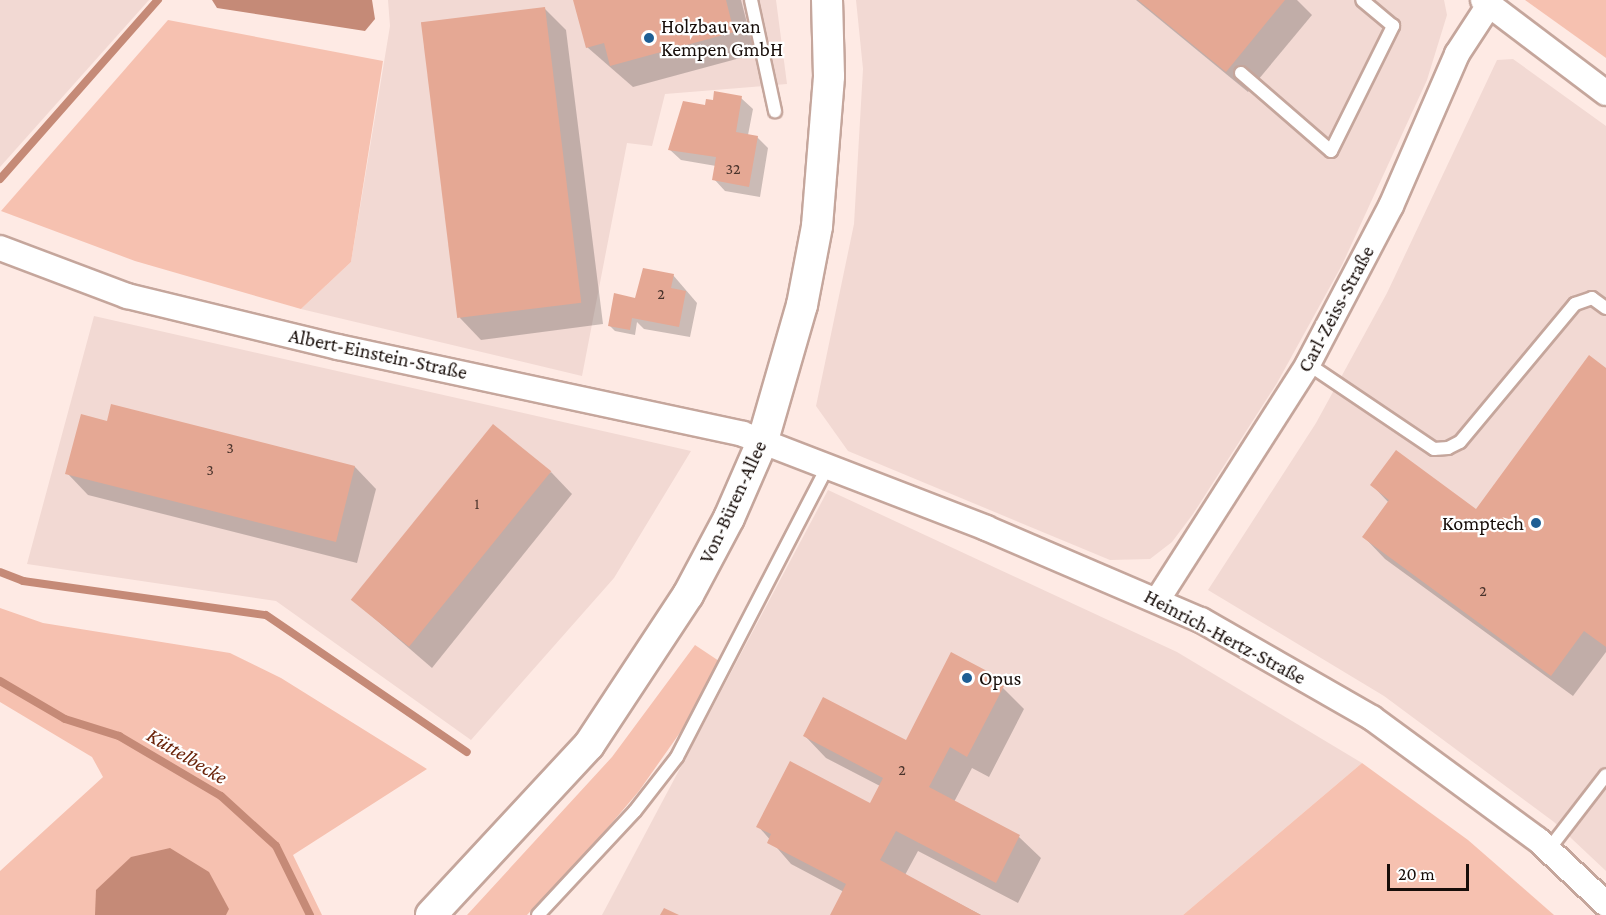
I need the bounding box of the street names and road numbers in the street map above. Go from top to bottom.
street label: Carl-Zeiss-Straße [1293,242,1379,376]
street label: Albert-Einstein-Straße [287,323,469,385]
street label: Von-Büren-Allee [694,437,772,567]
street label: Heinrich-Hertz-Straße [1140,584,1310,690]

